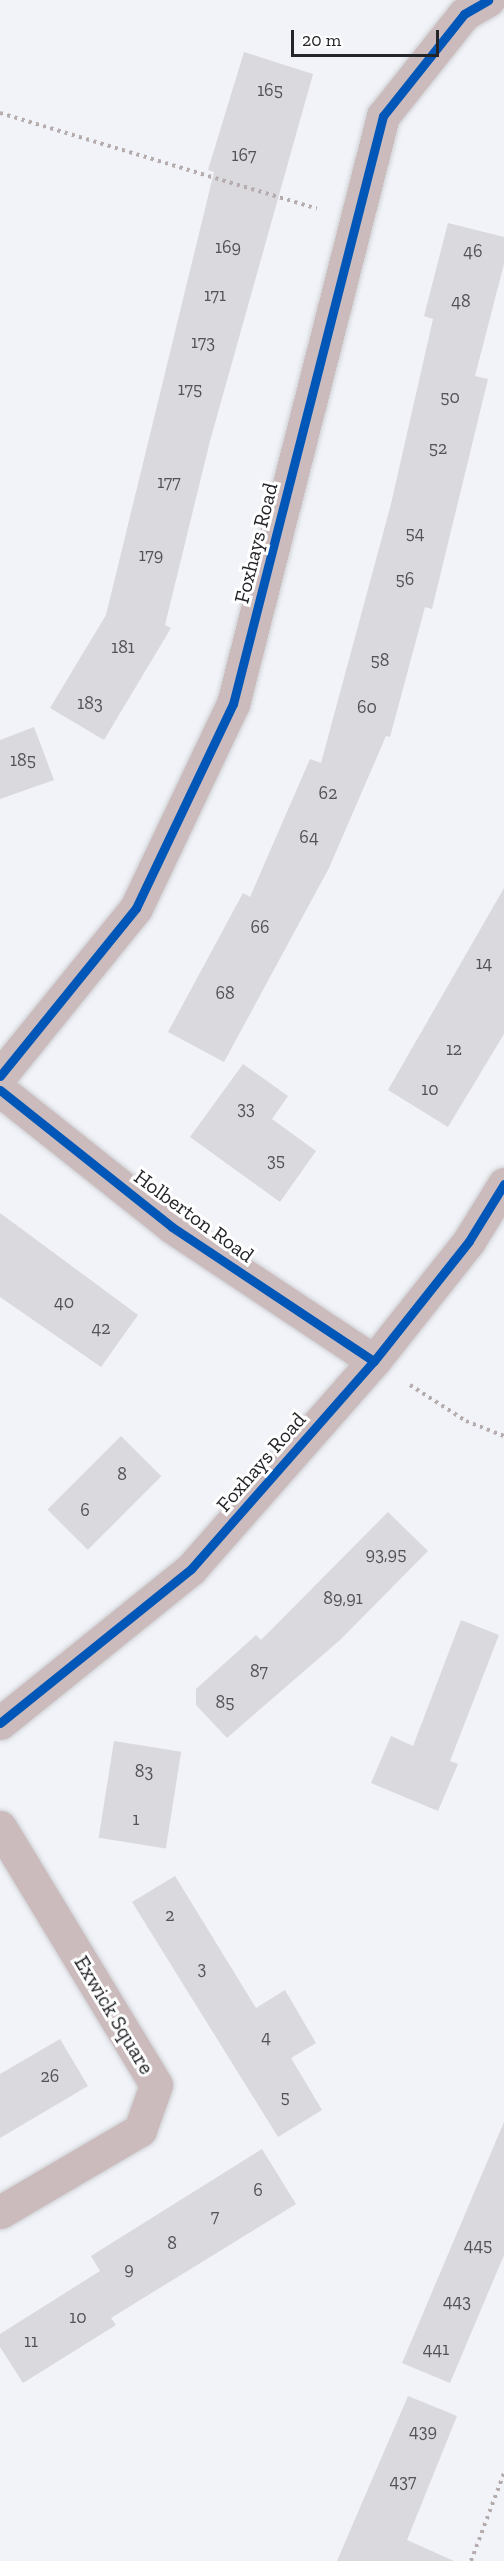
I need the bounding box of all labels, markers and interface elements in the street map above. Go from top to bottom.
scale bar [294,18,442,56]
text: 20 m [302,29,341,51]
house number: 165 [257,79,283,101]
house number: 167 [232,144,256,166]
house number: 169 [215,236,241,258]
house number: 46 [463,240,483,262]
house number: 171 [204,284,226,306]
house number: 48 [451,290,471,312]
house number: 173 [191,331,215,353]
house number: 175 [178,378,202,400]
house number: 50 [440,386,460,408]
house number: 52 [429,437,447,459]
house number: 177 [157,471,181,493]
street label: Foxhays Road [229,480,283,606]
house number: 54 [406,522,424,544]
house number: 179 [139,544,163,566]
house number: 56 [396,568,414,590]
house number: 181 [111,636,135,658]
house number: 58 [371,649,389,671]
house number: 183 [77,692,103,714]
house number: 60 [357,696,377,718]
house number: 185 [10,749,36,771]
house number: 62 [319,782,337,804]
house number: 64 [299,826,319,848]
house number: 66 [250,916,270,938]
house number: 14 [476,952,492,974]
house number: 68 [215,982,235,1004]
house number: 12 [446,1038,462,1060]
house number: 10 [421,1078,439,1100]
house number: 33 [237,1097,255,1119]
house number: 35 [267,1149,285,1171]
street label: Holberton Road [129,1164,259,1268]
house number: 40 [54,1291,74,1313]
house number: 42 [92,1317,110,1339]
street label: Foxhays Road [211,1407,311,1517]
house number: 8 [117,1463,127,1485]
house number: 6 [80,1499,90,1521]
house number: 93,95 [366,1543,406,1565]
house number: 89,91 [323,1587,363,1609]
house number: 87 [250,1660,268,1682]
house number: 85 [216,1691,234,1713]
house number: 83 [135,1760,153,1782]
house number: 1 [133,1808,139,1830]
house number: 2 [165,1904,175,1926]
street label: Exwick Square [69,1951,159,2079]
house number: 3 [198,1957,206,1979]
house number: 4 [261,2026,271,2048]
house number: 26 [41,2065,59,2087]
house number: 5 [280,2086,290,2108]
house number: 6 [253,2179,263,2201]
house number: 7 [211,2205,219,2227]
house number: 8 [167,2232,177,2254]
house number: 445 [464,2234,492,2256]
house number: 9 [124,2258,134,2280]
house number: 443 [443,2290,471,2312]
house number: 10 [69,2306,87,2328]
house number: 11 [24,2330,38,2352]
house number: 441 [423,2338,449,2360]
house number: 439 [409,2420,437,2442]
house number: 437 [390,2470,416,2492]

